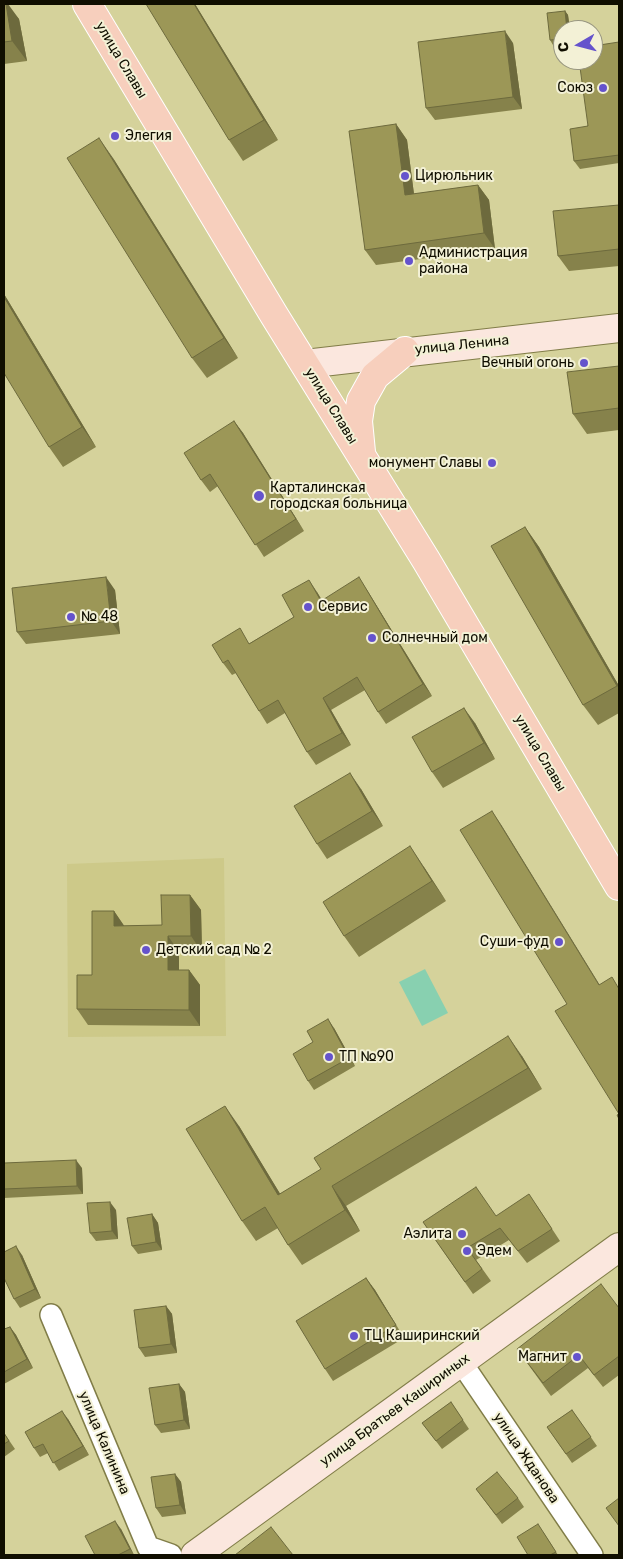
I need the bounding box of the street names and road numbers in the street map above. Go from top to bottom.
street label: улица Славы [91,19,151,101]
street label: улица Ленина [414,332,510,358]
street label: улица Славы [301,365,361,447]
street label: улица Славы [510,712,570,794]
street label: улица Братьев Кашириных [317,1350,473,1470]
street label: улица Калинина [75,1389,133,1497]
street label: улица Жданова [489,1409,563,1507]

